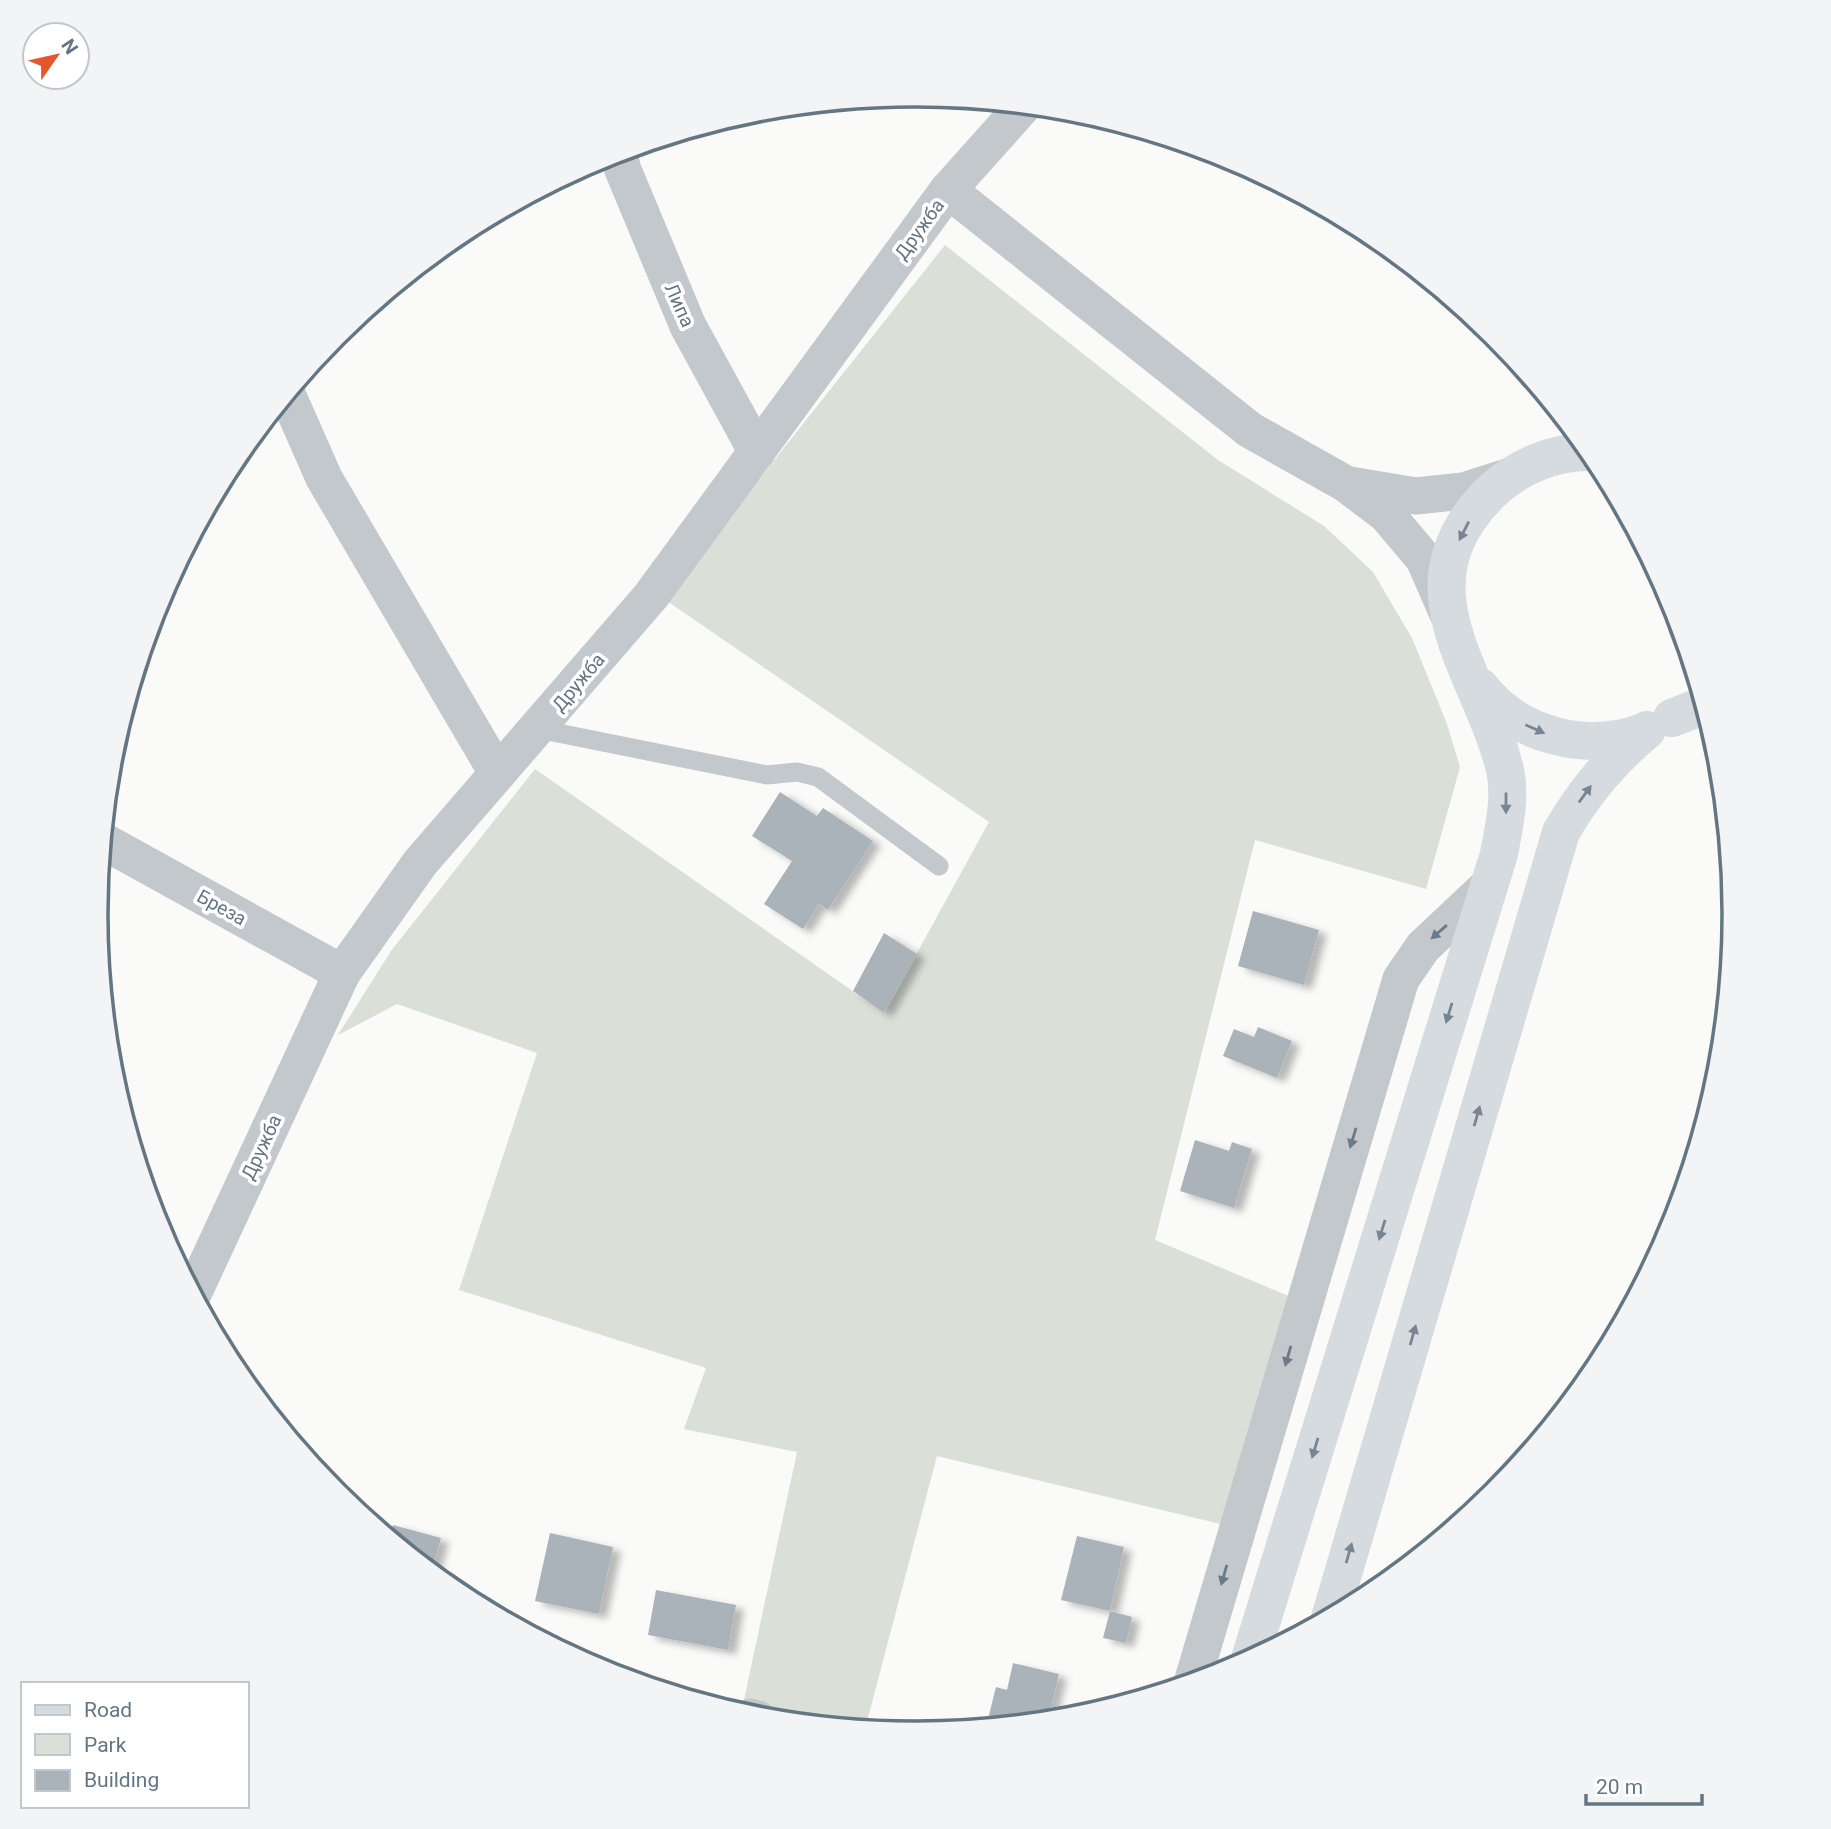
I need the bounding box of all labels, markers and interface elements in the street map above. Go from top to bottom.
north arrow [21,21,91,91]
text: N [56,35,83,59]
street label: Дружба [890,195,949,264]
street label: Липа [660,280,699,331]
one-way arrow [1458,521,1469,541]
street label: Дружба [547,648,609,716]
one-way arrow [1524,724,1545,735]
one-way arrow [1577,785,1591,803]
one-way arrow [1500,792,1512,814]
street label: Бреза [193,885,250,930]
one-way arrow [1431,924,1448,939]
one-way arrow [1443,1003,1454,1024]
one-way arrow [1472,1105,1482,1126]
street label: Дружба [236,1111,287,1183]
one-way arrow [1347,1128,1358,1149]
one-way arrow [1376,1220,1387,1241]
one-way arrow [1408,1324,1418,1345]
one-way arrow [1282,1346,1292,1367]
one-way arrow [1309,1438,1319,1459]
one-way arrow [1344,1542,1355,1564]
one-way arrow [1218,1564,1228,1585]
legend [21,1682,248,1808]
text: Road [84,1698,132,1722]
text: Park [84,1733,127,1757]
scale bar [1586,1762,1702,1806]
text: Building [84,1768,159,1792]
text: 20 m [1596,1775,1643,1799]

